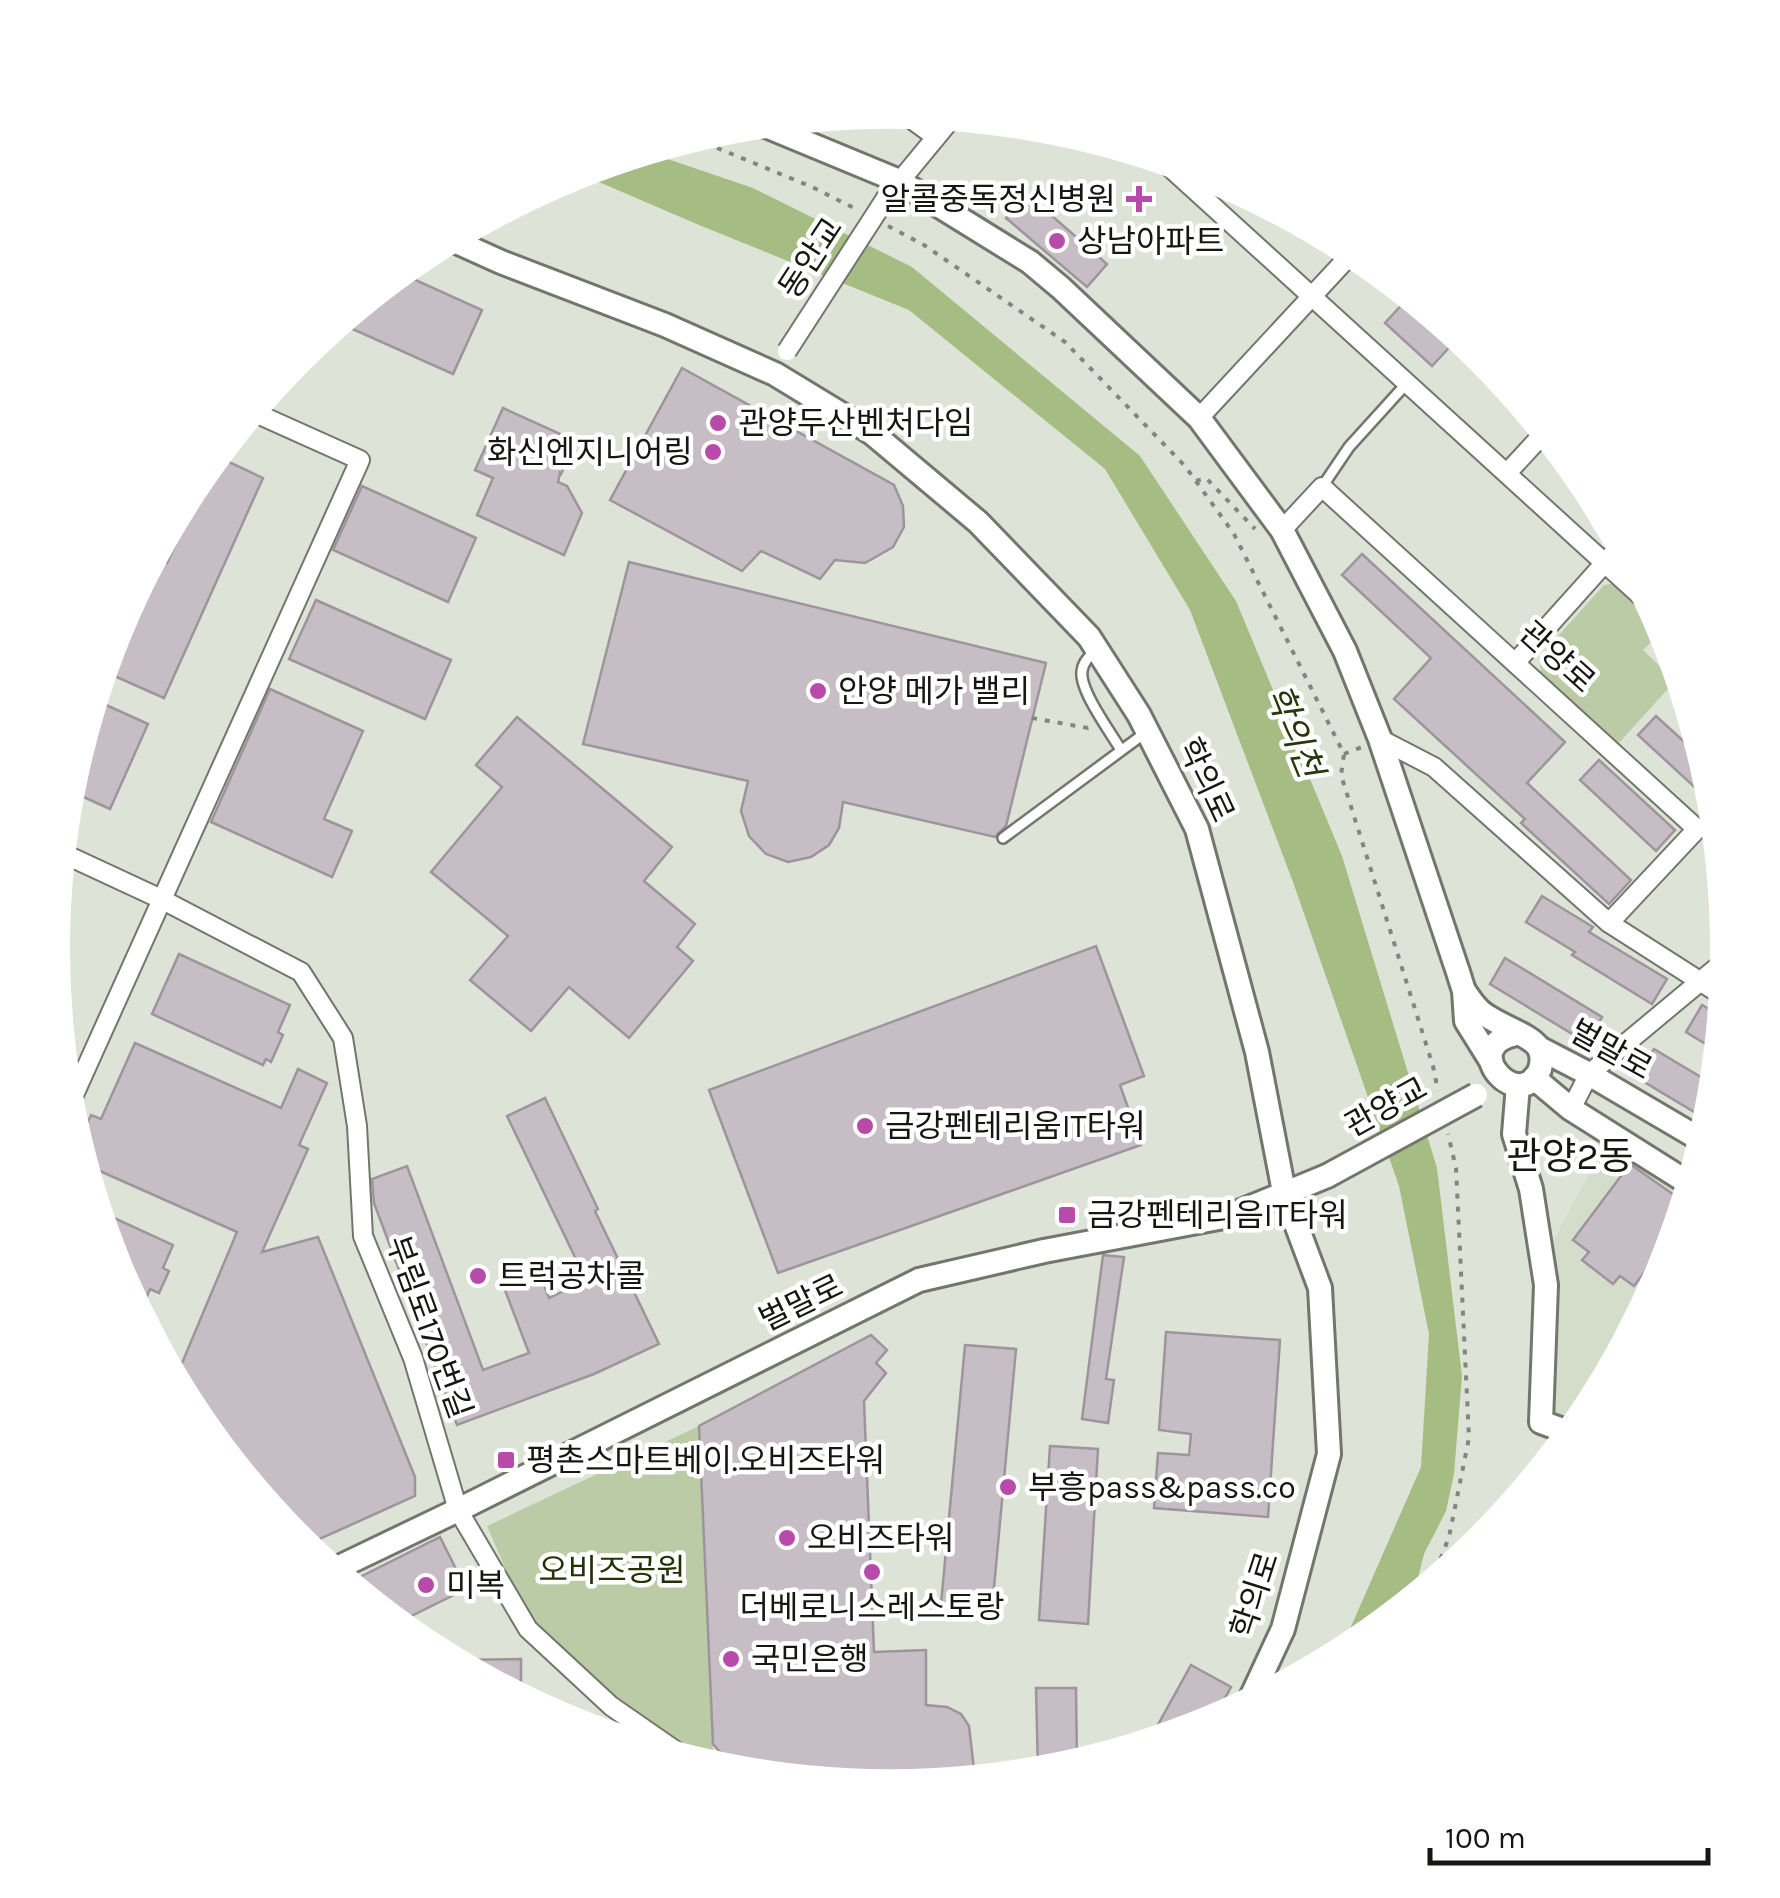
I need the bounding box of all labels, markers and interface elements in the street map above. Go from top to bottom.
place label: 알콜중독정신병원 [880,181,1116,218]
marker: 알콜중독정신병원 [1126,186,1152,212]
street label: 동안교 [771,211,851,305]
place label: 상남아파트 [1077,223,1224,260]
marker: 상남아파트 [1046,230,1068,252]
place label: 관양두산벤처다임 [738,405,974,442]
marker: 관양두산벤처다임 [707,412,729,434]
place label: 화신엔지니어링 [487,434,693,471]
marker: 화신엔지니어링 [702,441,724,463]
street label: 관양로 [1512,614,1602,700]
place label: 안양 메가 밸리 [838,673,1030,710]
water label: 학의천 [1257,679,1333,787]
marker: 안양 메가 밸리 [807,680,829,702]
street label: 학의로 [1171,732,1241,828]
street label: 벌말로 [1563,1012,1659,1088]
street label: 관양교 [1338,1069,1434,1145]
place label: 금강펜테리움IT타워 [885,1108,1146,1145]
marker: 금강펜테리움IT타워 [854,1115,876,1137]
district label: 관양2동 [1507,1134,1633,1179]
place label: 금강펜테리음IT타워 [1087,1197,1348,1234]
marker: 금강펜테리음IT타워 [1056,1204,1078,1226]
street label: 부림로170번길 [379,1231,479,1423]
place label: 트럭공차콜 [498,1258,645,1295]
marker: 트럭공차콜 [467,1265,489,1287]
street label: 벌말로 [753,1267,849,1339]
place label: 평촌스마트베이.오비즈타워 [526,1442,885,1479]
marker: 평촌스마트베이.오비즈타워 [495,1449,517,1471]
place label: 부흥pass&pass.co [1028,1469,1296,1506]
marker: 부흥pass&pass.co [997,1476,1019,1498]
place label: 오비즈타워 [807,1520,954,1557]
marker: 오비즈타워 [776,1527,798,1549]
street label: 학의로 [1224,1547,1286,1643]
park label: 오비즈공원 [538,1552,686,1589]
marker: 더베로니스레스토랑 [861,1561,883,1583]
place label: 미복 [446,1567,505,1604]
marker: 미복 [415,1574,437,1596]
place label: 더베로니스레스토랑 [740,1589,1004,1626]
place label: 국민은행 [751,1641,869,1678]
marker: 국민은행 [720,1648,742,1670]
scale bar [1430,1803,1708,1865]
text: 100 m [1445,1820,1526,1856]

